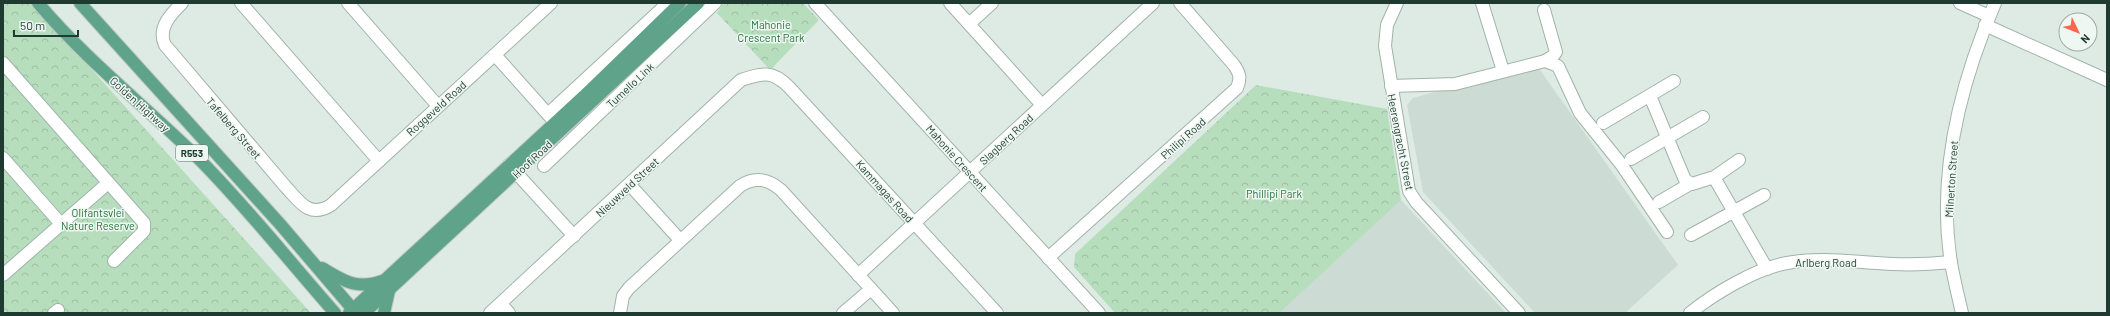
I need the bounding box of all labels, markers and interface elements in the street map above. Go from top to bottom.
scale bar [14,12,78,38]
north arrow [2058,12,2098,52]
text: 50 m [20,18,45,32]
park label: Mahonie Crescent Park [738,18,805,44]
text: N [2078,32,2093,46]
street label: Tumello Link [604,59,657,110]
street label: Golden Highway [108,74,172,134]
street label: Roggeveld Road [403,78,469,138]
street label: Heerengracht Street [1385,93,1417,191]
street label: Tafelberg Street [204,95,264,161]
street label: Slagberg Road [977,111,1035,167]
street label: Philipi Road [1158,114,1208,162]
street label: Mahonie Crescent [924,122,990,194]
street label: Hoof Road [509,137,555,181]
street label: Milnerton Street [1942,140,1960,218]
road number: R553 [176,145,208,161]
street label: Nieuwveld Street [593,154,661,220]
street label: Kammagas Road [854,157,916,225]
park label: Phillipi Park [1246,187,1302,200]
park label: Olifantsvlei Nature Reserve [61,206,135,232]
street label: Arlberg Road [1795,256,1857,269]

